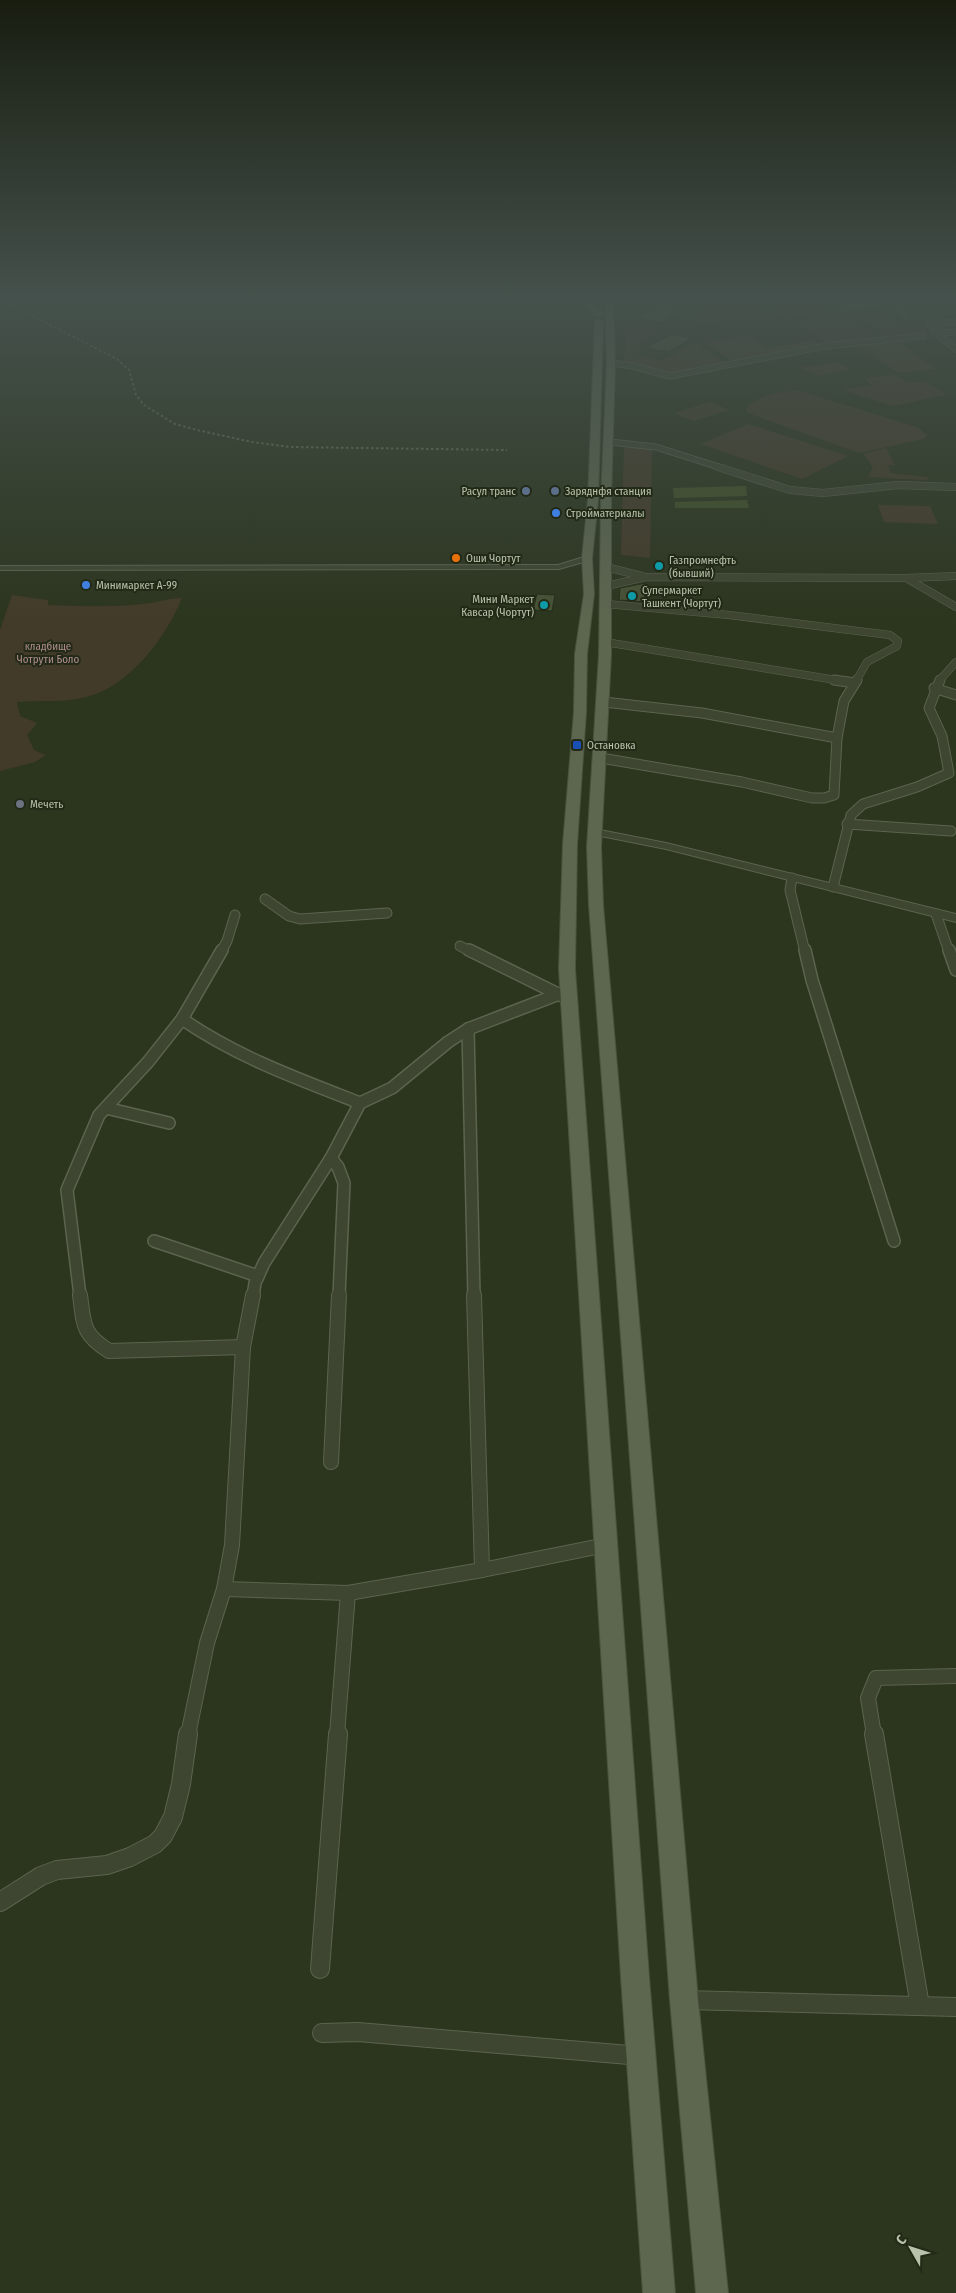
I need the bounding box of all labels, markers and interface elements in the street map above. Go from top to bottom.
place label: Расул транс [462,485,516,498]
marker: Расул транс [520,485,532,497]
marker: Заряднфя станция [549,485,561,497]
place label: Заряднфя станция [565,485,651,498]
marker: Стройматериалы [550,507,562,519]
place label: Стройматериалы [566,507,645,520]
marker: Оши Чортут [450,552,462,564]
place label: Оши Чортут [466,552,521,565]
place label: Газпромнефть (бывший) [669,554,736,580]
marker: Газпромнефть (бывший) [653,560,665,572]
marker: Минимаркет А-99 [80,579,92,591]
place label: Минимаркет А-99 [96,579,177,592]
place label: Супермаркет Ташкент (Чортут) [642,584,721,610]
marker: Супермаркет Ташкент (Чортут) [626,590,638,602]
place label: Мини Маркет Кавсар (Чортут) [461,593,535,619]
marker: Мини Маркет Кавсар (Чортут) [538,599,550,611]
park label: кладбище Чотрути Боло [17,640,80,666]
marker: Остановка [571,739,583,751]
place label: Остановка [587,739,636,752]
marker: Мечеть [14,798,26,810]
place label: Мечеть [30,798,63,811]
north arrow [886,2223,936,2273]
text: С [892,2231,911,2248]

